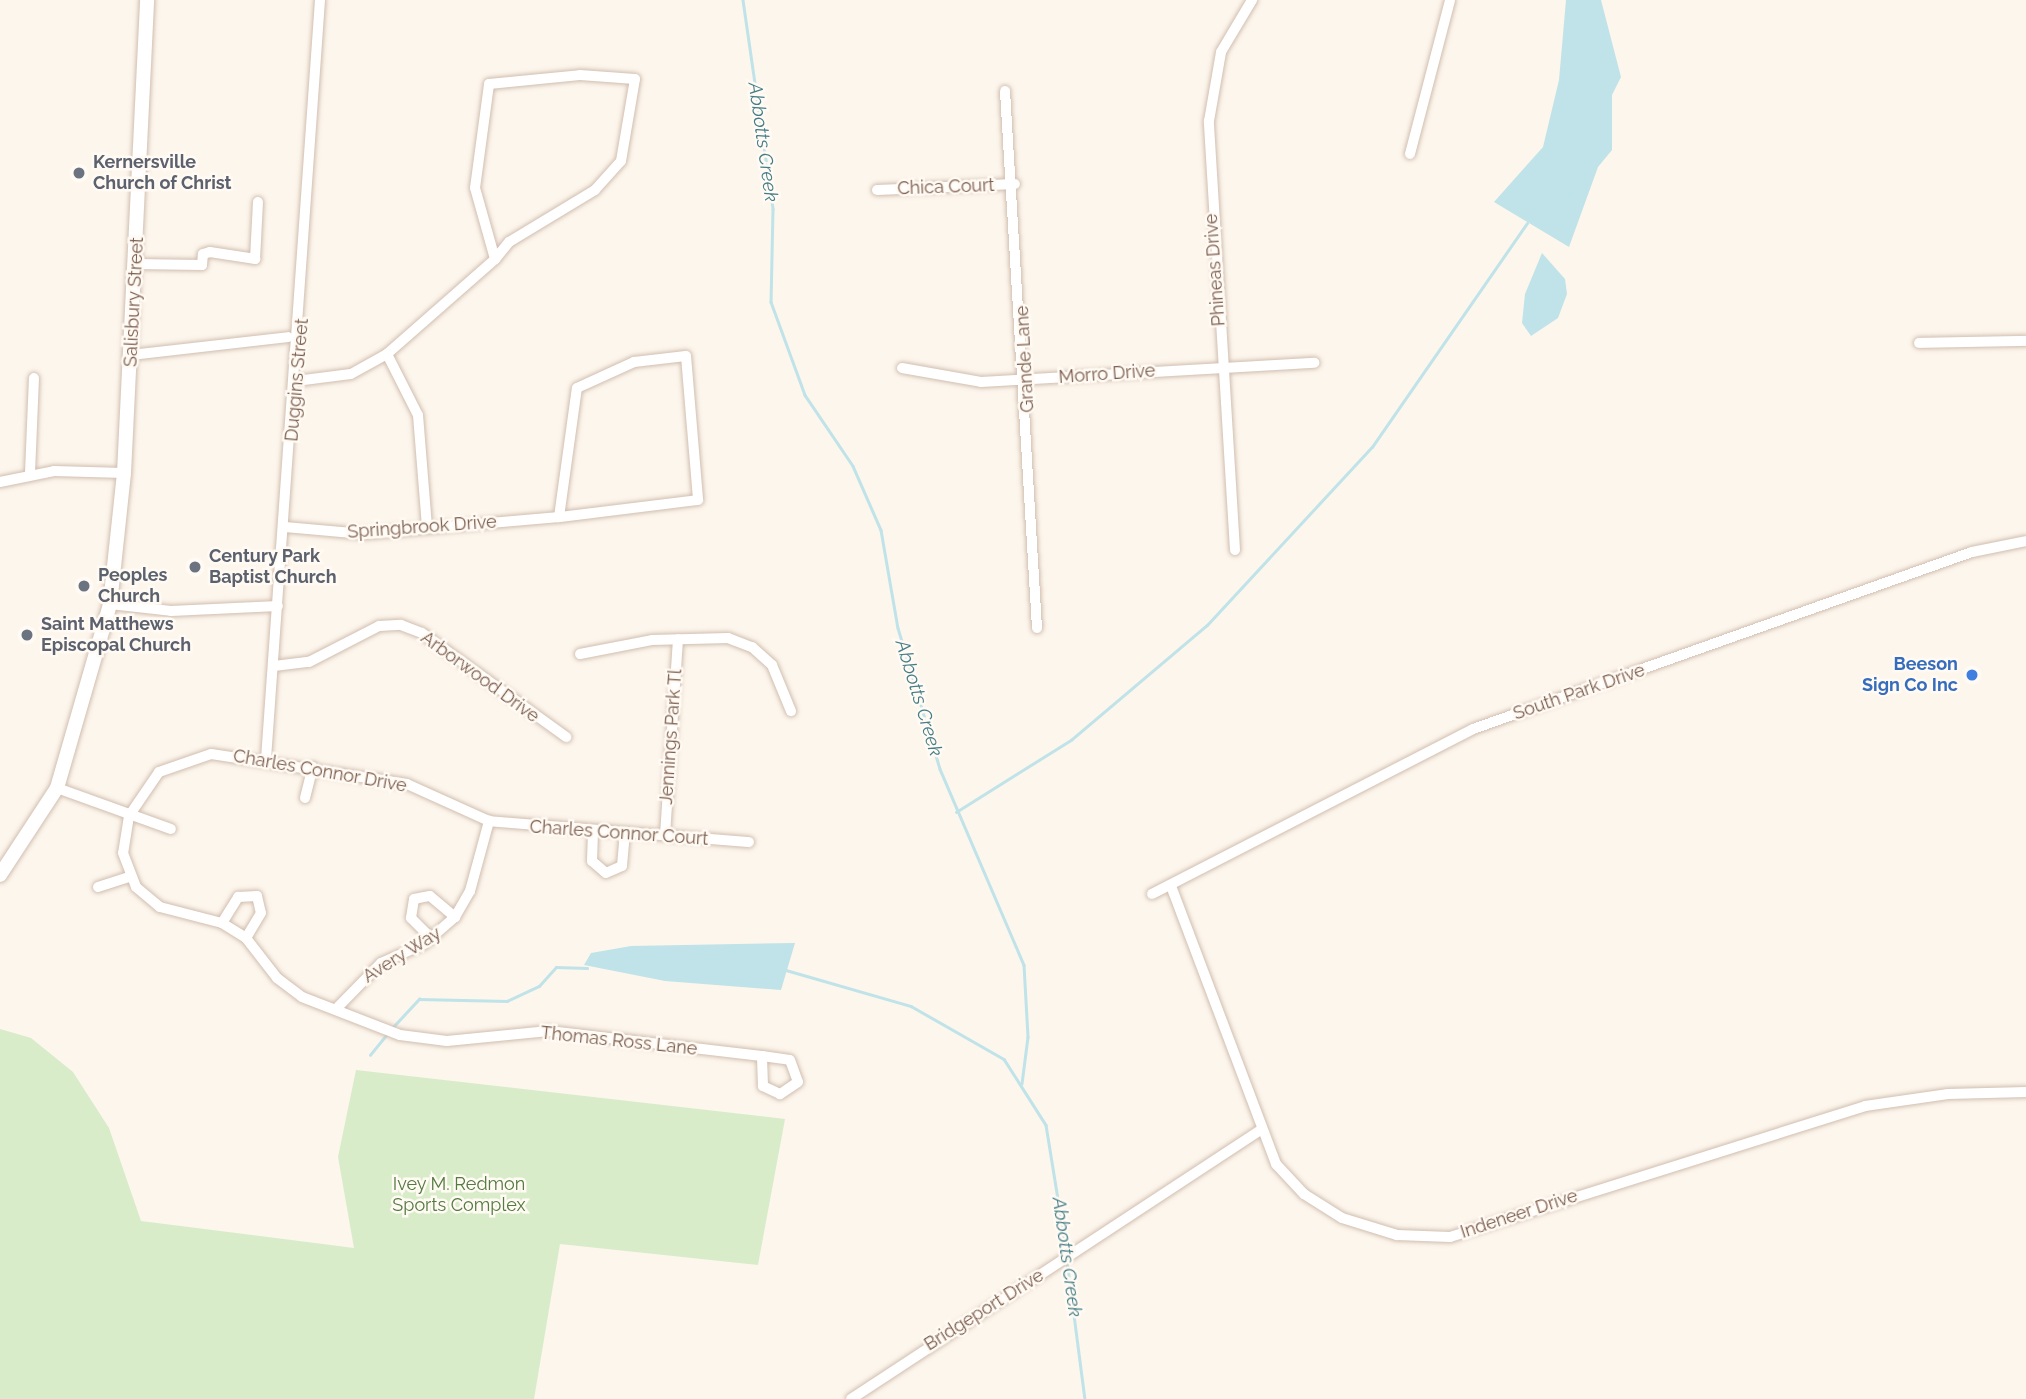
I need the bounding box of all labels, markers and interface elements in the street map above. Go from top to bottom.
water label: Abbotts Creek [743,81,783,203]
place label: Kernersville Church of Christ [93,152,232,194]
marker: Kernersville Church of Christ [71,165,87,181]
street label: Chica Court [897,175,995,199]
street label: Phineas Drive [1200,213,1230,327]
street label: Salisbury Street [120,236,148,368]
street label: Grande Lane [1011,305,1039,413]
street label: Duggins Street [281,318,313,442]
street label: Morro Drive [1058,360,1156,388]
street label: Springbrook Drive [347,511,497,543]
place label: Century Park Baptist Church [209,546,337,588]
marker: Century Park Baptist Church [187,559,203,575]
place label: Peoples Church [98,565,167,608]
marker: Peoples Church [76,578,92,594]
place label: Saint Matthews Episcopal Church [41,614,192,656]
marker: Saint Matthews Episcopal Church [19,627,35,643]
street label: Arborwood Drive [417,627,543,727]
water label: Abbotts Creek [890,637,948,759]
place label: Beeson Sign Co Inc [1862,654,1958,696]
street label: South Park Drive [1510,659,1648,725]
marker: Beeson Sign Co Inc [1964,667,1980,683]
street label: Jennings Park Tl [655,668,687,806]
street label: Charles Connor Drive [231,745,409,797]
street label: Charles Connor Court [529,816,709,850]
street label: Avery Way [358,922,446,988]
street label: Thomas Ross Lane [540,1022,698,1060]
park label: Ivey M. Redmon Sports Complex [392,1174,526,1216]
street label: Indeneer Drive [1458,1185,1580,1243]
water label: Abbotts Creek [1047,1196,1087,1318]
street label: Bridgeport Drive [920,1265,1048,1355]

